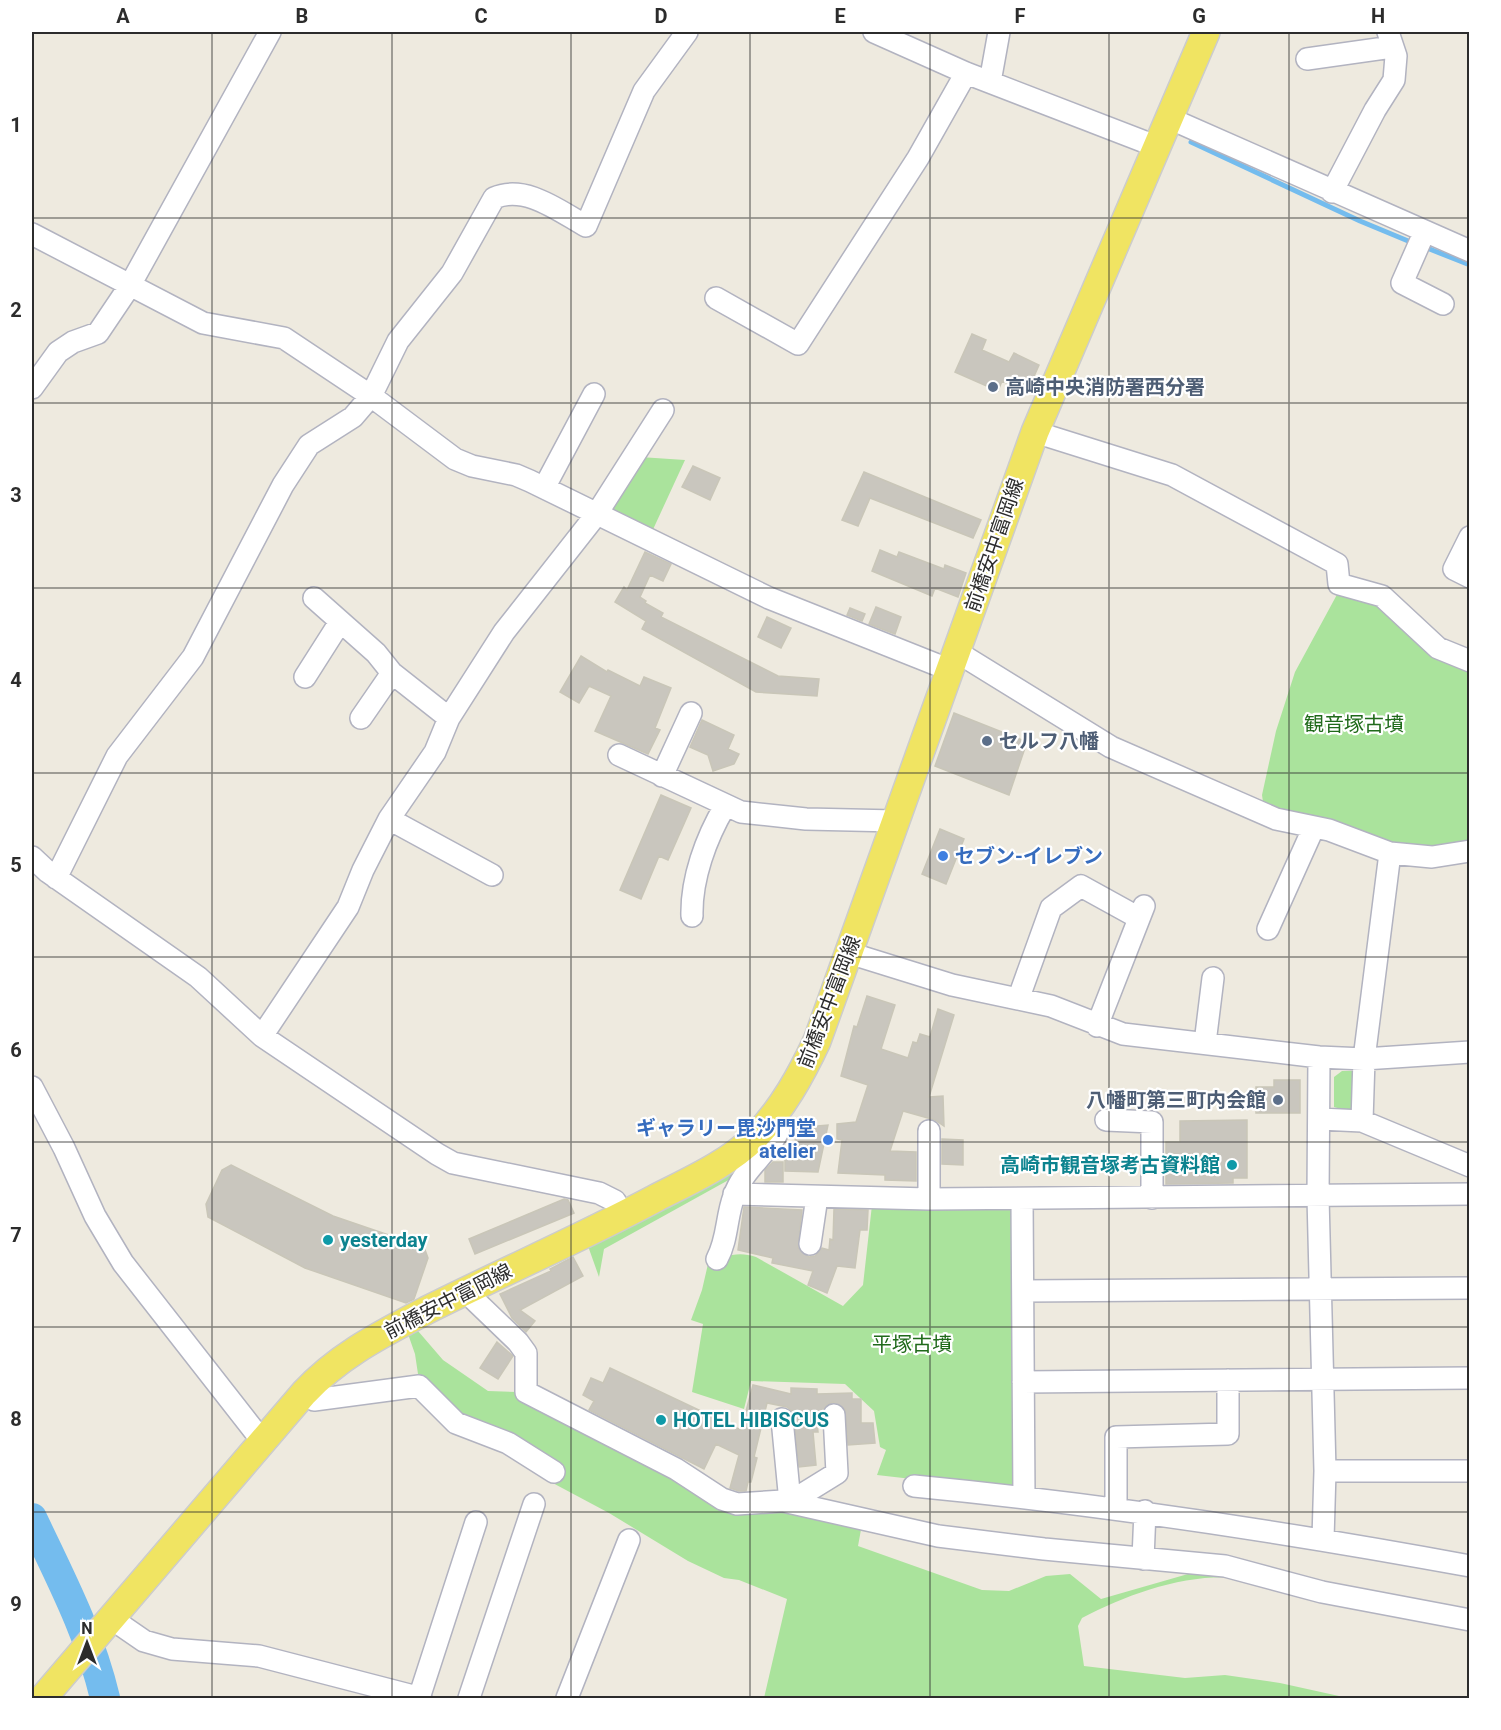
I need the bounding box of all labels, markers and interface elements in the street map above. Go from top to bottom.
text: A [116,4,130,28]
text: B [296,4,308,28]
text: C [474,4,488,28]
text: D [655,4,668,28]
text: E [834,4,846,28]
text: F [1015,4,1026,28]
text: G [1192,4,1206,28]
text: H [1371,4,1385,28]
text: 1 [10,113,22,137]
text: 2 [10,298,22,322]
place label: 高崎中央消防署西分署 [1005,375,1205,399]
marker: 高崎中央消防署西分署 [986,380,1000,394]
street label: 前橋安中富岡線 [960,475,1028,615]
text: 3 [10,483,22,507]
text: 4 [10,668,22,692]
park label: 観音塚古墳 [1304,712,1404,736]
place label: セルフ八幡 [999,729,1099,753]
marker: セルフ八幡 [980,734,994,748]
place label: セブン-イレブン [955,844,1103,868]
marker: セブン-イレブン [936,849,950,863]
text: 5 [10,853,22,877]
street label: 前橋安中富岡線 [793,932,865,1072]
text: 6 [10,1038,22,1062]
place label: 八幡町第三町内会館 [1086,1088,1266,1112]
marker: 八幡町第三町内会館 [1271,1093,1285,1107]
place label: ギャラリー毘沙門堂 atelier [636,1116,817,1163]
marker: ギャラリー毘沙門堂 atelier [821,1133,835,1147]
place label: 高崎市観音塚考古資料館 [1000,1153,1220,1177]
marker: 高崎市観音塚考古資料館 [1225,1158,1239,1172]
text: 7 [10,1223,22,1247]
place label: yesterday [340,1228,429,1252]
marker: yesterday [321,1233,335,1247]
street label: 前橋安中富岡線 [380,1259,516,1343]
park label: 平塚古墳 [872,1332,952,1356]
text: 8 [10,1407,22,1431]
place label: HOTEL HIBISCUS [673,1408,829,1432]
marker: HOTEL HIBISCUS [654,1413,668,1427]
text: 9 [10,1592,22,1616]
north arrow [57,1613,117,1673]
text: N [81,1619,93,1638]

